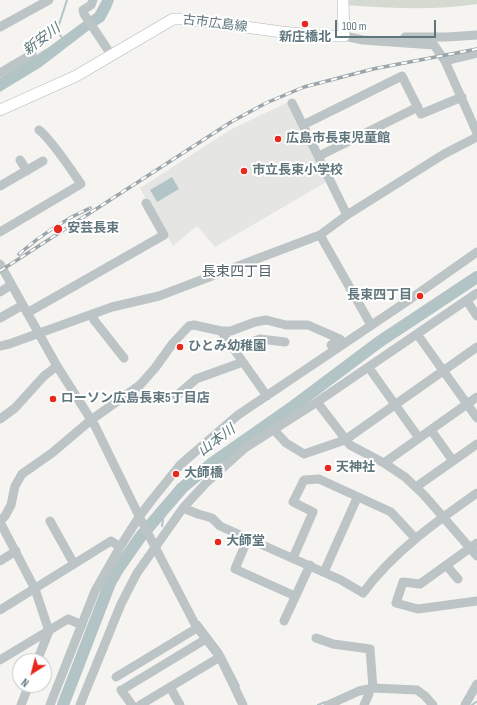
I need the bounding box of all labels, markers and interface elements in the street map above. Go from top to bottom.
street label: 古市広島線 [182,12,248,36]
scale bar [337,12,438,38]
marker: 新庄橋北 [300,19,310,29]
text: 100 m [342,19,367,34]
water label: 新安川 [20,21,64,59]
place label: 新庄橋北 [279,30,331,46]
place label: 広島市長束児童館 [286,131,390,147]
marker: 広島市長束児童館 [273,134,283,144]
place label: 市立長束小学校 [252,163,343,179]
marker: 市立長束小学校 [239,166,249,176]
place label: 安芸長束 [67,221,119,237]
marker: 安芸長束 [52,223,64,235]
district label: 長束四丁目 [202,264,272,280]
place label: 長束四丁目 [347,288,412,304]
marker: 長束四丁目 [415,291,425,301]
place label: ひとみ幼稚園 [188,339,266,355]
marker: ひとみ幼稚園 [175,342,185,352]
place label: ローソン広島長束5丁目店 [61,391,210,407]
marker: ローソン広島長束5丁目店 [48,394,58,404]
water label: 山本川 [195,422,239,460]
place label: 天神社 [336,460,375,476]
marker: 天神社 [323,463,333,473]
place label: 大師橋 [184,466,223,482]
marker: 大師橋 [171,469,181,479]
place label: 大師堂 [226,534,265,550]
marker: 大師堂 [213,537,223,547]
north arrow [12,653,52,693]
text: N [19,675,31,689]

